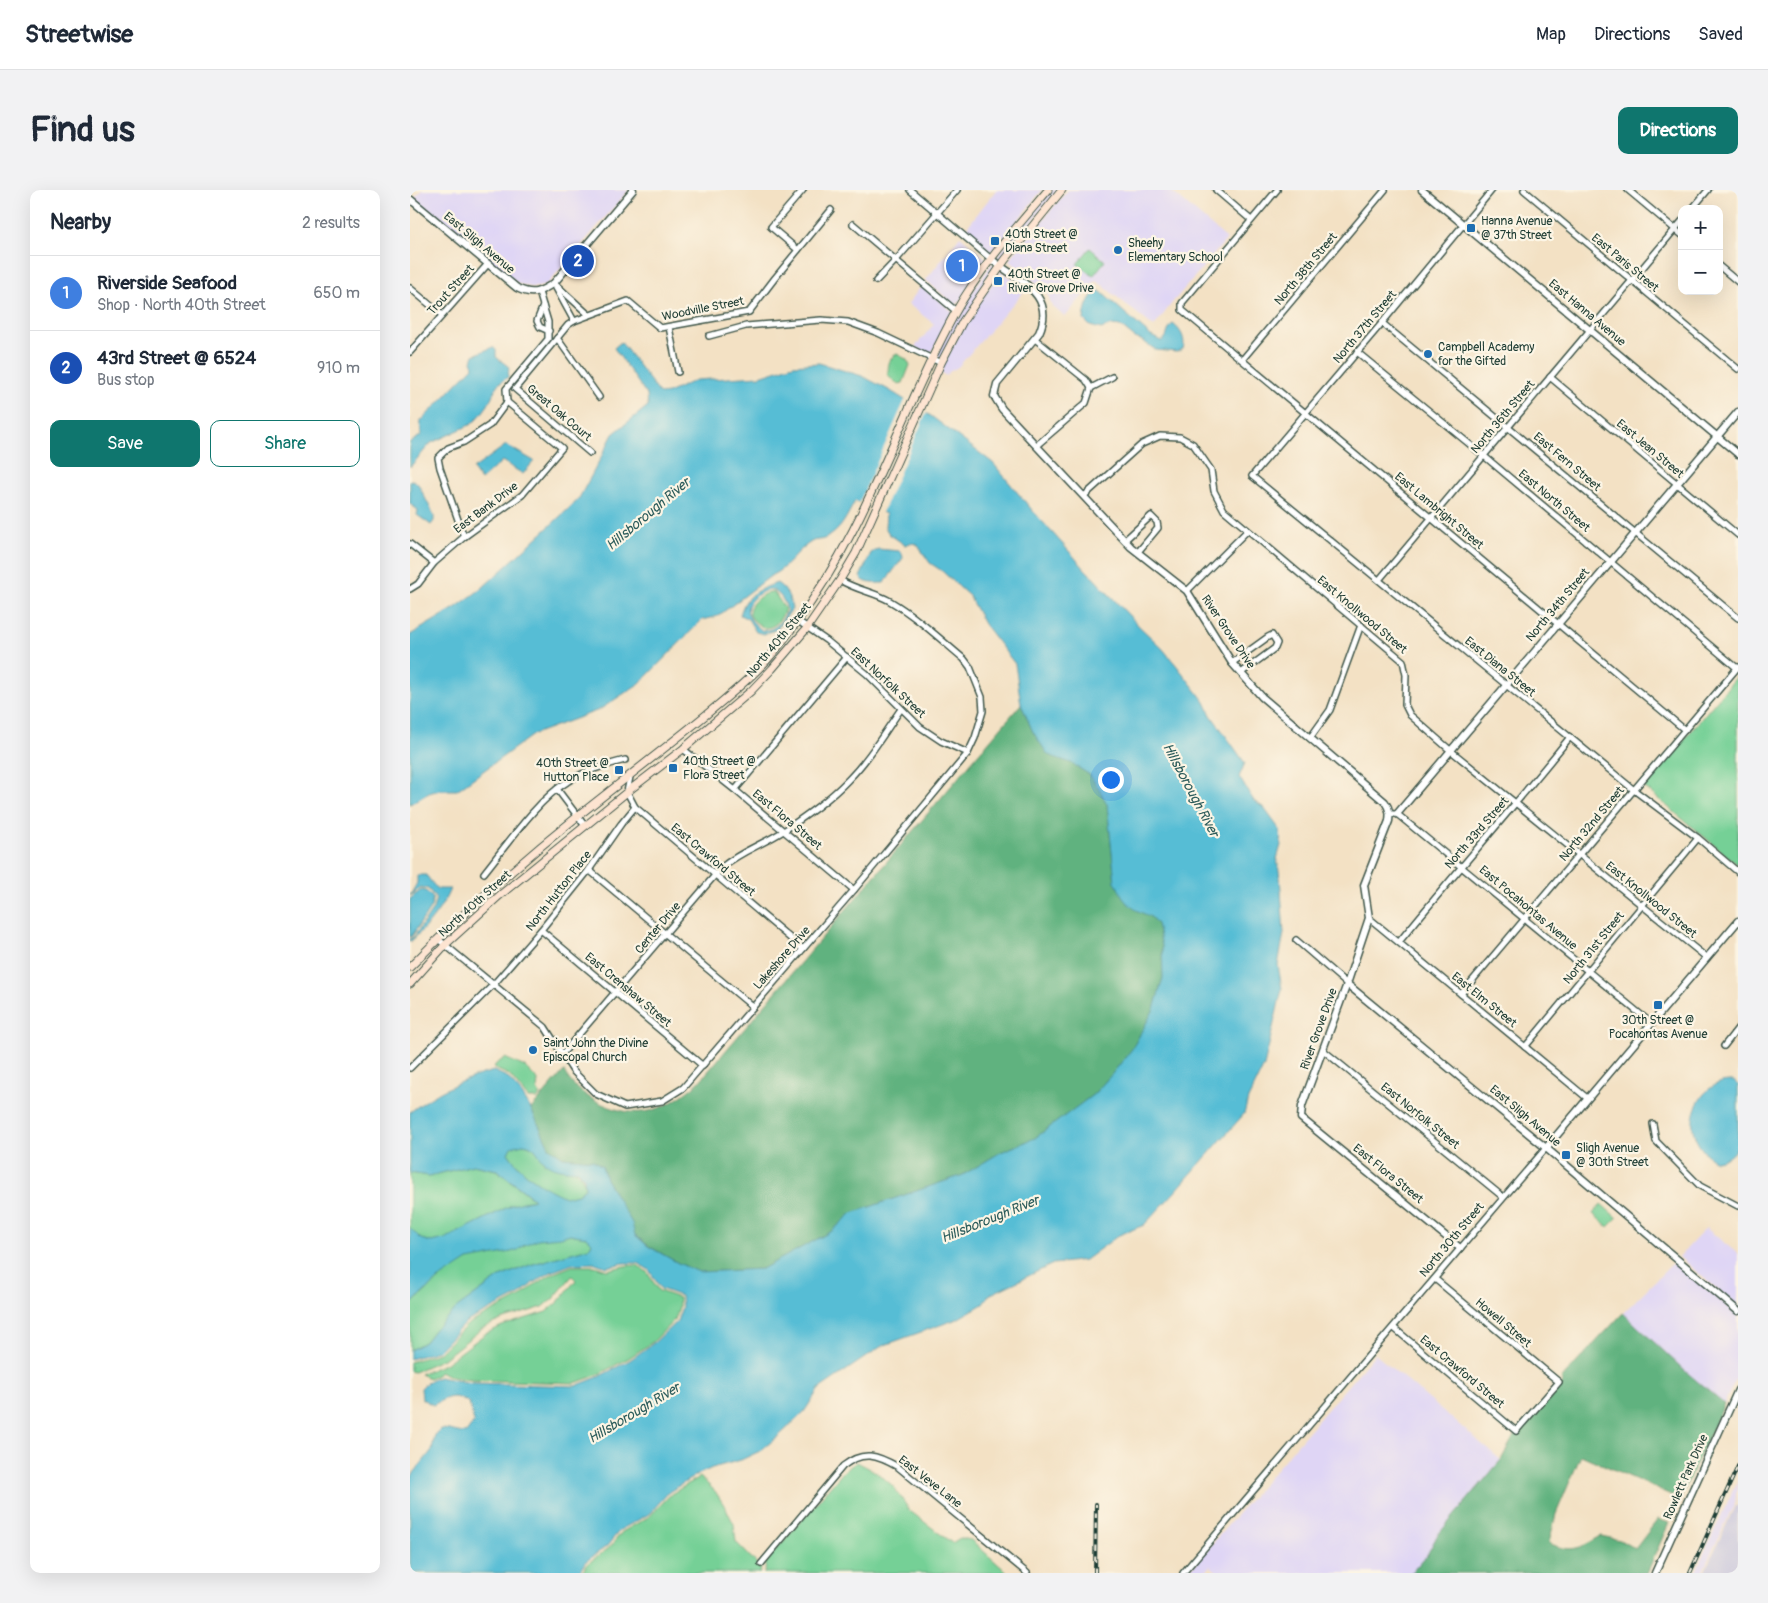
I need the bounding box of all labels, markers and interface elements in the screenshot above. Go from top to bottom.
text: Streetwise [25,20,133,49]
text: Map [1536,23,1566,46]
text: Directions [1594,23,1670,46]
text: Saved [1698,23,1743,46]
button: Directions [1618,107,1738,154]
text: Find us [30,108,135,152]
map controls [1678,205,1723,295]
button: + [1678,205,1723,250]
text: Nearby [50,209,111,236]
street label: East Sligh Avenue [441,209,518,277]
text: 2 results [302,213,360,233]
place label: Hanna Avenue @ 37th Street [1481,214,1553,243]
marker: Hanna Avenue @ 37th Street [1465,222,1477,234]
place label: 40th Street @ Diana Street [1005,227,1078,256]
street label: North 38th Street [1271,229,1341,308]
street label: East Paris Street [1588,230,1662,296]
marker: 40th Street @ Diana Street [989,235,1001,247]
place label: Sheehy Elementary School [1128,236,1223,265]
pin: 2 [562,242,594,280]
marker: Sheehy Elementary School [1112,244,1124,256]
pin: 1 [946,247,978,285]
button: − [1678,250,1723,295]
street label: Trout Street [424,262,478,318]
place label: 40th Street @ River Grove Drive [1008,267,1094,296]
text: Riverside Seafood [97,271,237,295]
marker: 40th Street @ River Grove Drive [992,275,1004,287]
street label: East Hanna Avenue [1545,276,1629,350]
text: 1 [63,283,69,303]
text: 650 m [313,283,360,303]
street label: North 37th Street [1330,287,1400,367]
street label: Woodville Street [661,294,745,324]
text: Shop · North 40th Street [97,295,266,315]
place label: Campbell Academy for the Gifted [1438,340,1534,369]
text: 43rd Street @ 6524 [97,346,256,370]
marker: Campbell Academy for the Gifted [1422,348,1434,360]
text: 2 [62,358,70,378]
text: 910 m [317,358,360,378]
text: Bus stop [97,370,155,390]
street label: North 36th Street [1468,377,1538,457]
street label: Great Oak Court [523,381,595,445]
street label: East Jean Street [1613,416,1687,482]
button: Save [50,420,200,467]
button: Share [210,420,360,467]
street label: East Fern Street [1530,429,1604,495]
street label: East North Street [1515,467,1593,535]
street label: East Lambright Street [1391,469,1487,553]
water label: Hillsborough River [603,473,695,554]
street label: East Bank Drive [451,479,521,537]
street label: North 34th Street [1523,565,1593,645]
street label: East Knollwood Street [1314,573,1410,657]
street label: River Grove Drive [1198,592,1258,672]
street label: North 40th Street [743,600,815,680]
street label: East Diana Street [1461,634,1539,700]
street label: East Norfolk Street [847,644,929,722]
water label: Hillsborough River [1159,740,1224,842]
place label: 40th Street @ Flora Street [683,754,756,783]
place label: 40th Street @ Hutton Place [536,756,609,785]
marker: 40th Street @ Flora Street [667,762,679,774]
marker: 40th Street @ Hutton Place [613,764,625,776]
your location [1098,767,1124,793]
street label: North 32nd Street [1556,783,1628,864]
street label: East Flora Street [749,787,825,854]
street label: North 33rd Street [1442,794,1512,872]
street label: East Crawford Street [668,820,758,900]
street label: North Hutton Place [523,848,595,934]
street label: East Knollwood Street [1602,859,1700,942]
street label: East Pocahontas Avenue [1476,863,1580,953]
street label: North 40th Street [436,867,515,941]
street label: Center Drive [632,899,684,957]
street label: North 31st Street [1560,909,1628,987]
street label: Lakeshore Drive [750,923,814,993]
street label: East Crenshaw Street [582,950,674,1031]
street label: East Elm Street [1448,969,1520,1031]
street label: River Grove Drive [1297,986,1341,1072]
marker: 30th Street @ Pocahontas Avenue [1652,999,1664,1011]
place label: 30th Street @ Pocahontas Avenue [1609,1013,1707,1042]
place label: Saint John the Divine Episcopal Church [543,1036,648,1065]
marker: Saint John the Divine Episcopal Church [527,1044,539,1056]
street label: East Norfolk Street [1378,1080,1463,1152]
street label: East Sligh Avenue [1487,1082,1564,1150]
street label: East Flora Street [1350,1141,1426,1207]
place label: Sligh Avenue @ 30th Street [1576,1141,1649,1170]
marker: Sligh Avenue @ 30th Street [1560,1149,1572,1161]
water label: Hillsborough River [939,1191,1043,1246]
street label: North 30th Street [1417,1200,1488,1280]
street label: Howell Street [1472,1295,1534,1351]
street label: East Crawford Street [1417,1332,1507,1412]
water label: Hillsborough River [585,1378,685,1447]
street label: Rowlett Park Drive [1661,1432,1712,1522]
street label: East Veve Lane [895,1453,965,1511]

